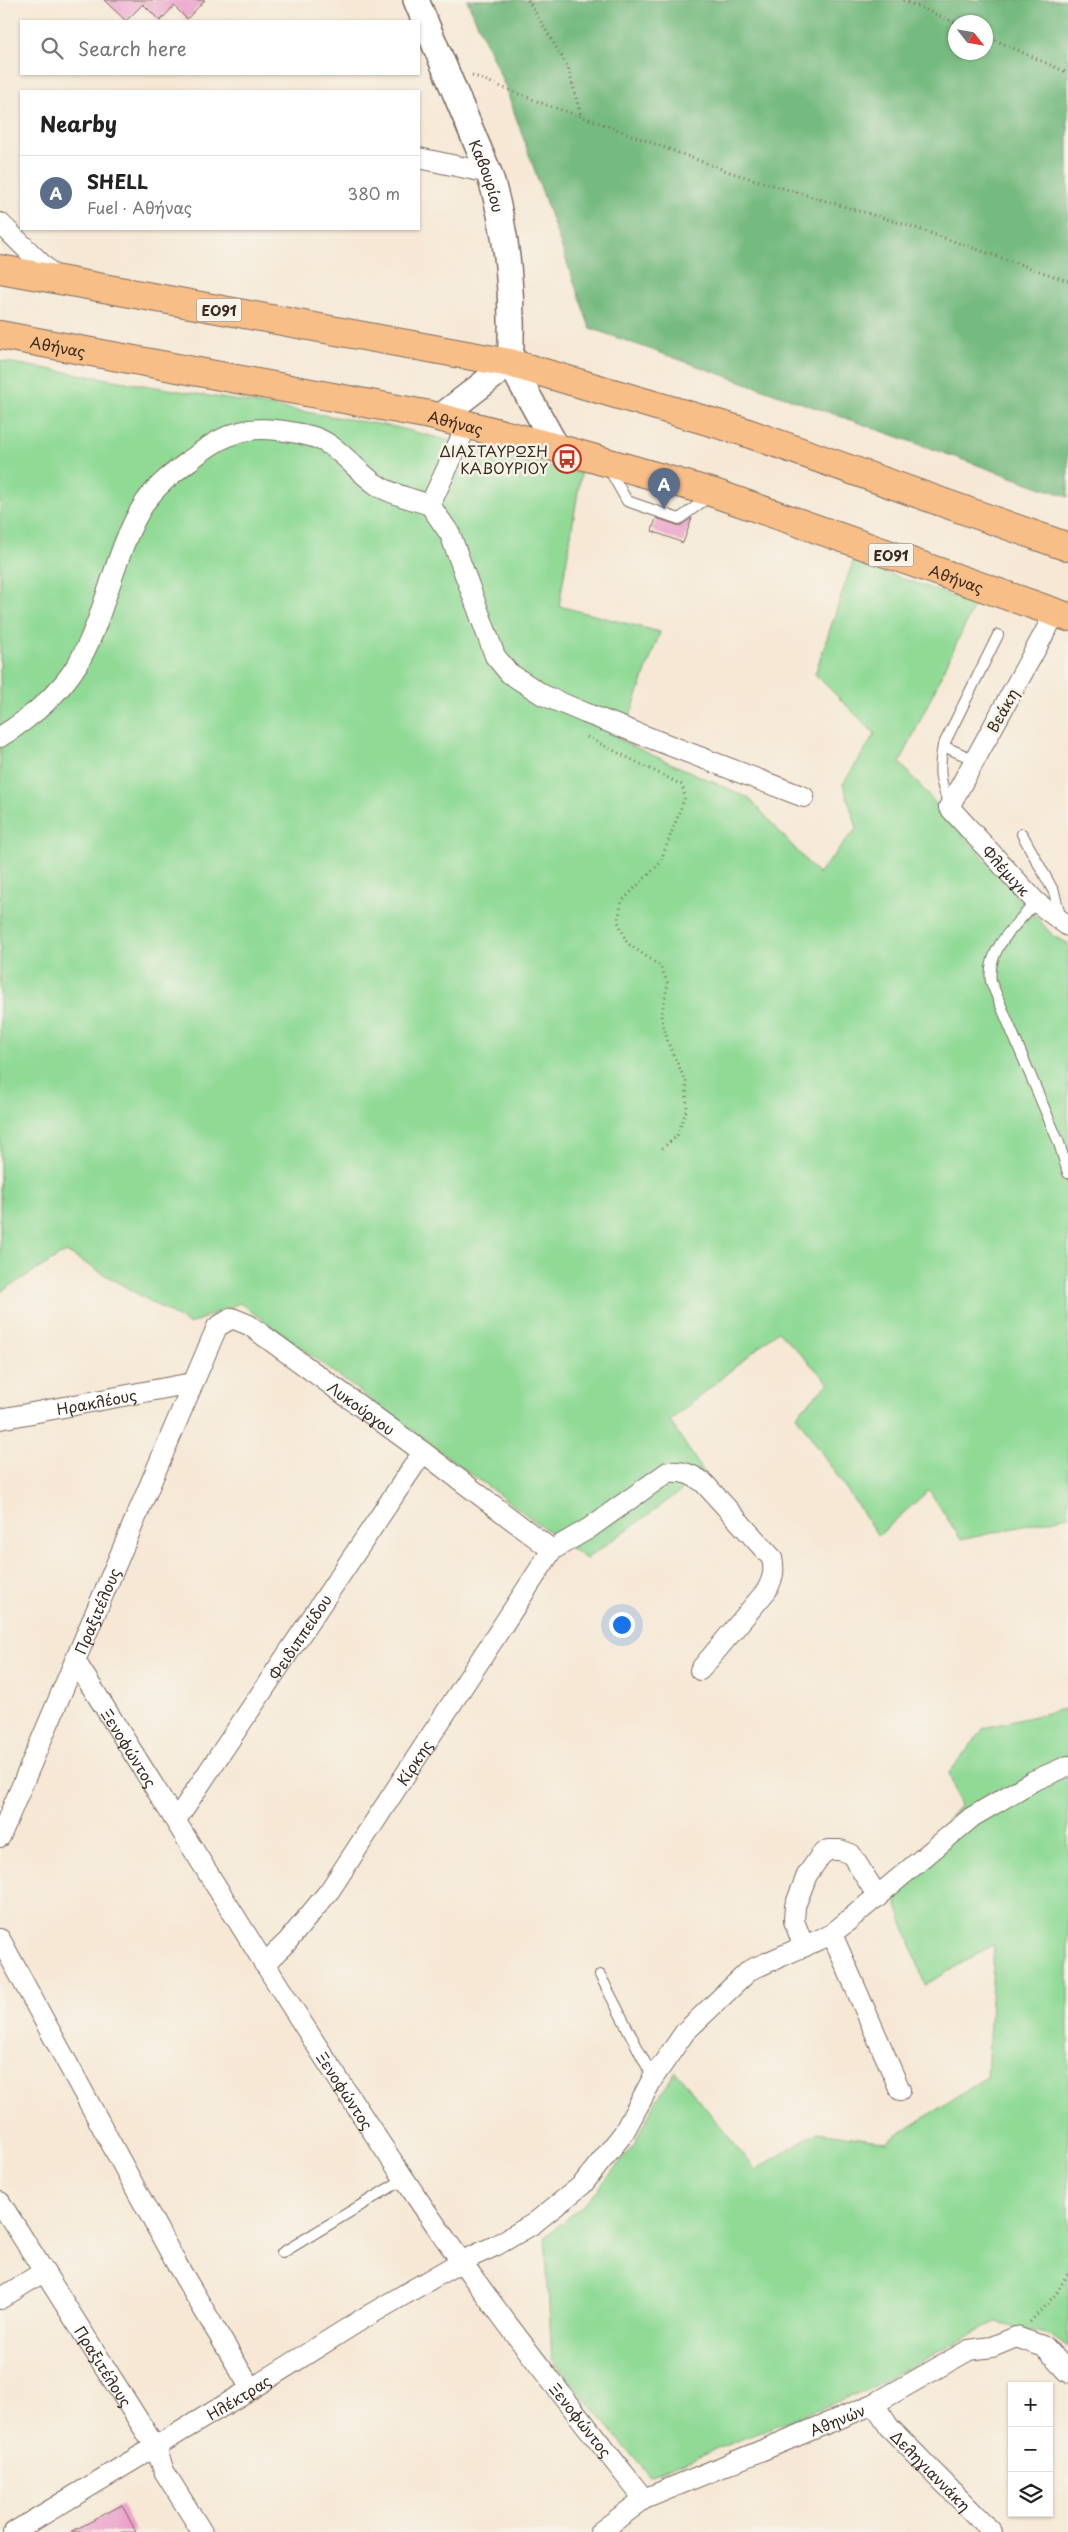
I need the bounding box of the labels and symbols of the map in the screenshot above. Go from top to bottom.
north arrow [948,15,993,60]
street label: Καβουρίου [464,136,511,214]
road number: ΕΟ91 [196,298,242,322]
street label: Αθήνας [28,329,88,362]
street label: Αθήνας [426,404,486,440]
place label: ΔΙΑΣΤΑΥΡΩΣΗ ΚΑΒΟΥΡΙΟΥ [439,439,548,479]
bus stop icon: ΔΙΑΣΤΑΥΡΩΣΗ ΚΑΒΟΥΡΙΟΥ [552,444,582,474]
pin: A [648,468,680,509]
road number: ΕΟ91 [868,544,914,566]
street label: Αθήνας [926,558,987,598]
street label: Βεάκη [981,684,1023,736]
street label: Φλέμιγκ [977,839,1037,901]
street label: Λυκούργου [324,1375,400,1440]
street label: Ηρακλέους [54,1382,139,1420]
street label: Πραξιτέλους [68,1564,125,1657]
street label: Φειδιππείδου [262,1589,336,1684]
your location [609,1612,635,1638]
street label: Ξενοφώντος [96,1704,163,1792]
street label: Κίρκης [390,1734,437,1790]
street label: Ξενοφώντος [312,2047,380,2134]
street label: Πραξιτέλους [70,2321,138,2411]
street label: Ηλέκτρας [202,2368,275,2425]
street label: Ξενοφώντος [545,2377,618,2462]
street label: Αθηνών [806,2397,869,2441]
street label: Δεληγιαννάκη [886,2424,977,2516]

